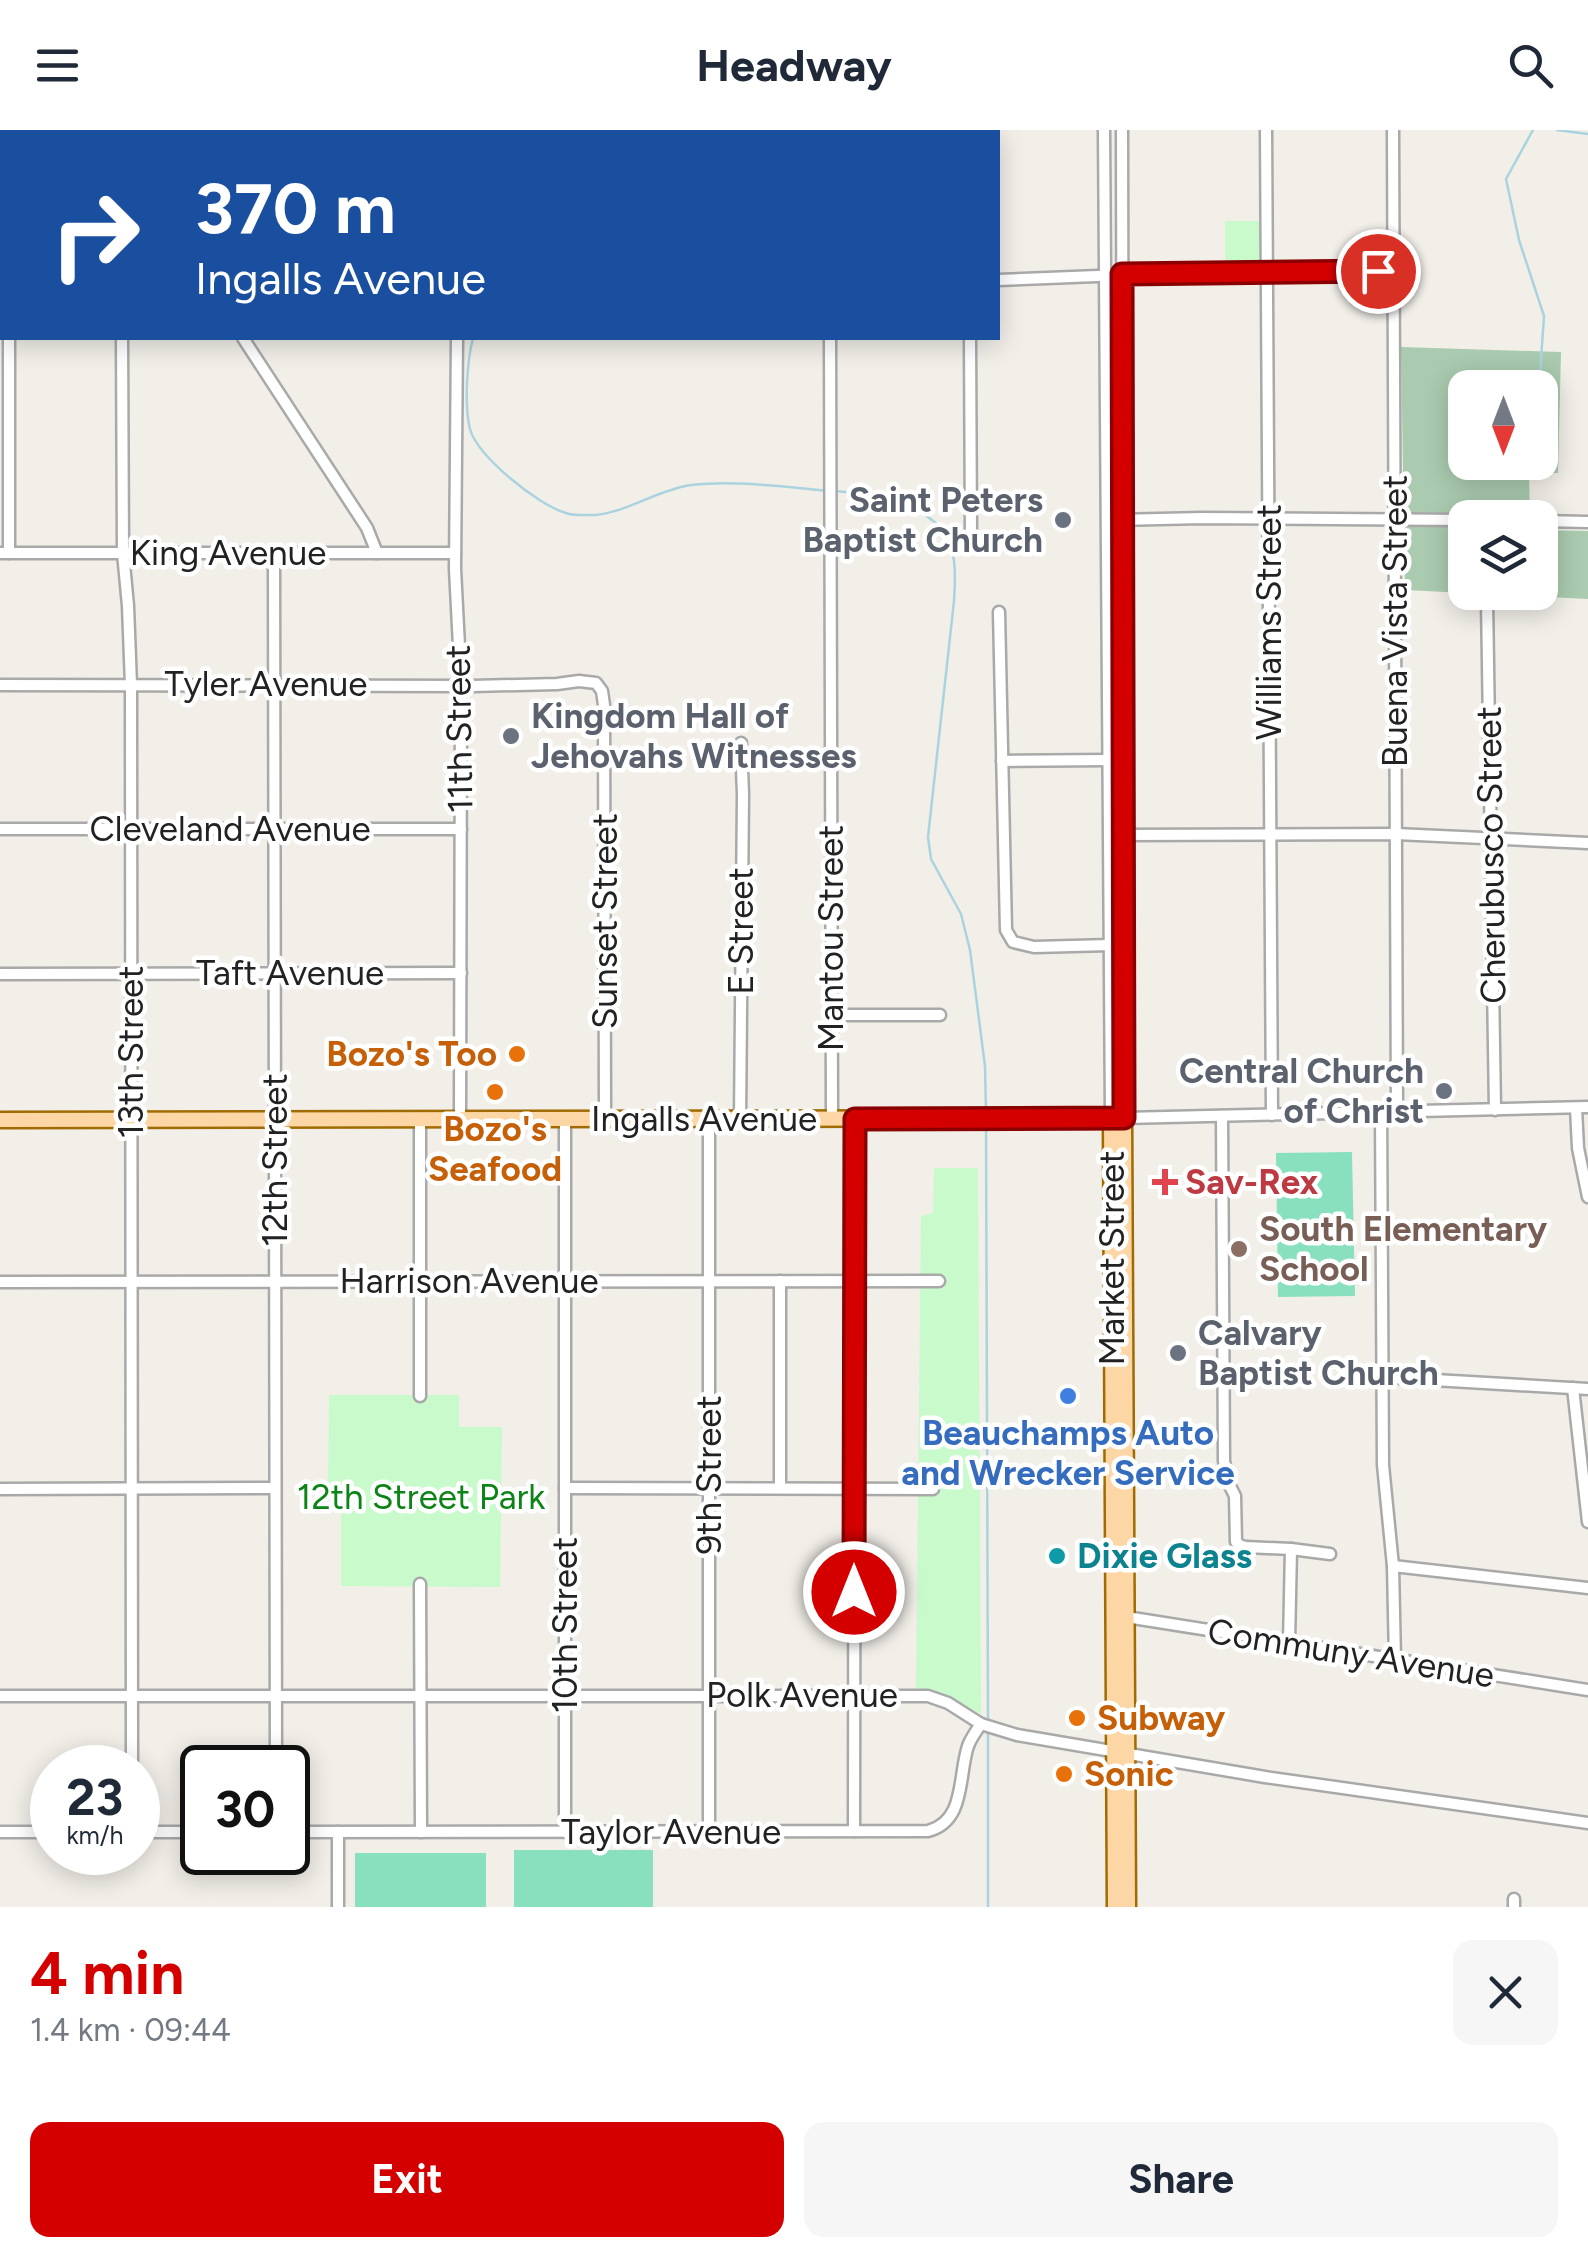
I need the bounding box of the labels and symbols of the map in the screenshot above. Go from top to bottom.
pin [1336,229,1421,314]
north arrow [1448,370,1558,480]
street label: Buena Vista Street [1374,475,1416,767]
place label: Saint Peters Baptist Church [802,479,1043,561]
street label: Williams Street [1248,504,1290,740]
marker: Saint Peters Baptist Church [1052,509,1074,531]
street label: King Avenue [130,532,326,574]
street label: 11th Street [437,644,481,814]
street label: Tyler Avenue [165,663,367,705]
place label: Kingdom Hall of Jehovahs Witnesses [531,695,857,777]
street label: Cherubusco Street [1467,706,1515,1004]
marker: Kingdom Hall of Jehovahs Witnesses [500,725,522,747]
street label: Cleveland Avenue [89,808,371,850]
street label: Sunset Street [584,813,626,1029]
street label: Mantou Street [810,825,852,1051]
street label: E Street [720,867,762,995]
street label: Taft Avenue [196,952,384,994]
street label: 13th Street [110,966,152,1138]
place label: Bozo's Too [326,1033,497,1075]
marker: Bozo's Too [506,1043,528,1065]
place label: Central Church of Christ [1179,1050,1424,1132]
street label: 12th Street [254,1073,296,1247]
marker: Central Church of Christ [1433,1080,1455,1102]
marker: Bozo's Seafood [484,1081,506,1103]
street label: Ingalls Avenue [591,1098,817,1140]
place label: Bozo's Seafood [428,1108,562,1190]
street label: Market Street [1091,1151,1133,1365]
place label: Sav-Rex [1185,1161,1318,1203]
marker: Sav-Rex [1154,1171,1176,1193]
place label: South Elementary School [1259,1208,1548,1290]
marker: South Elementary School [1228,1238,1250,1260]
street label: Harrison Avenue [339,1260,599,1302]
place label: Calvary Baptist Church [1198,1312,1439,1394]
marker: Calvary Baptist Church [1167,1342,1189,1364]
marker: Beauchamps Auto and Wrecker Service [1057,1385,1079,1407]
street label: 9th Street [688,1395,730,1555]
place label: Beauchamps Auto and Wrecker Service [901,1412,1235,1494]
park label: 12th Street Park [297,1476,545,1518]
place label: Dixie Glass [1077,1535,1252,1577]
street label: 10th Street [544,1537,586,1713]
position arrow [802,1540,906,1644]
marker: Dixie Glass [1046,1545,1068,1567]
street label: Communy Avenue [1205,1610,1497,1696]
street label: Polk Avenue [706,1674,898,1716]
place label: Subway [1097,1697,1226,1739]
marker: Subway [1066,1707,1088,1729]
speed limit sign: 30 [180,1745,310,1875]
place label: Sonic [1084,1753,1174,1795]
marker: Sonic [1053,1763,1075,1785]
street label: Taylor Avenue [561,1811,781,1853]

